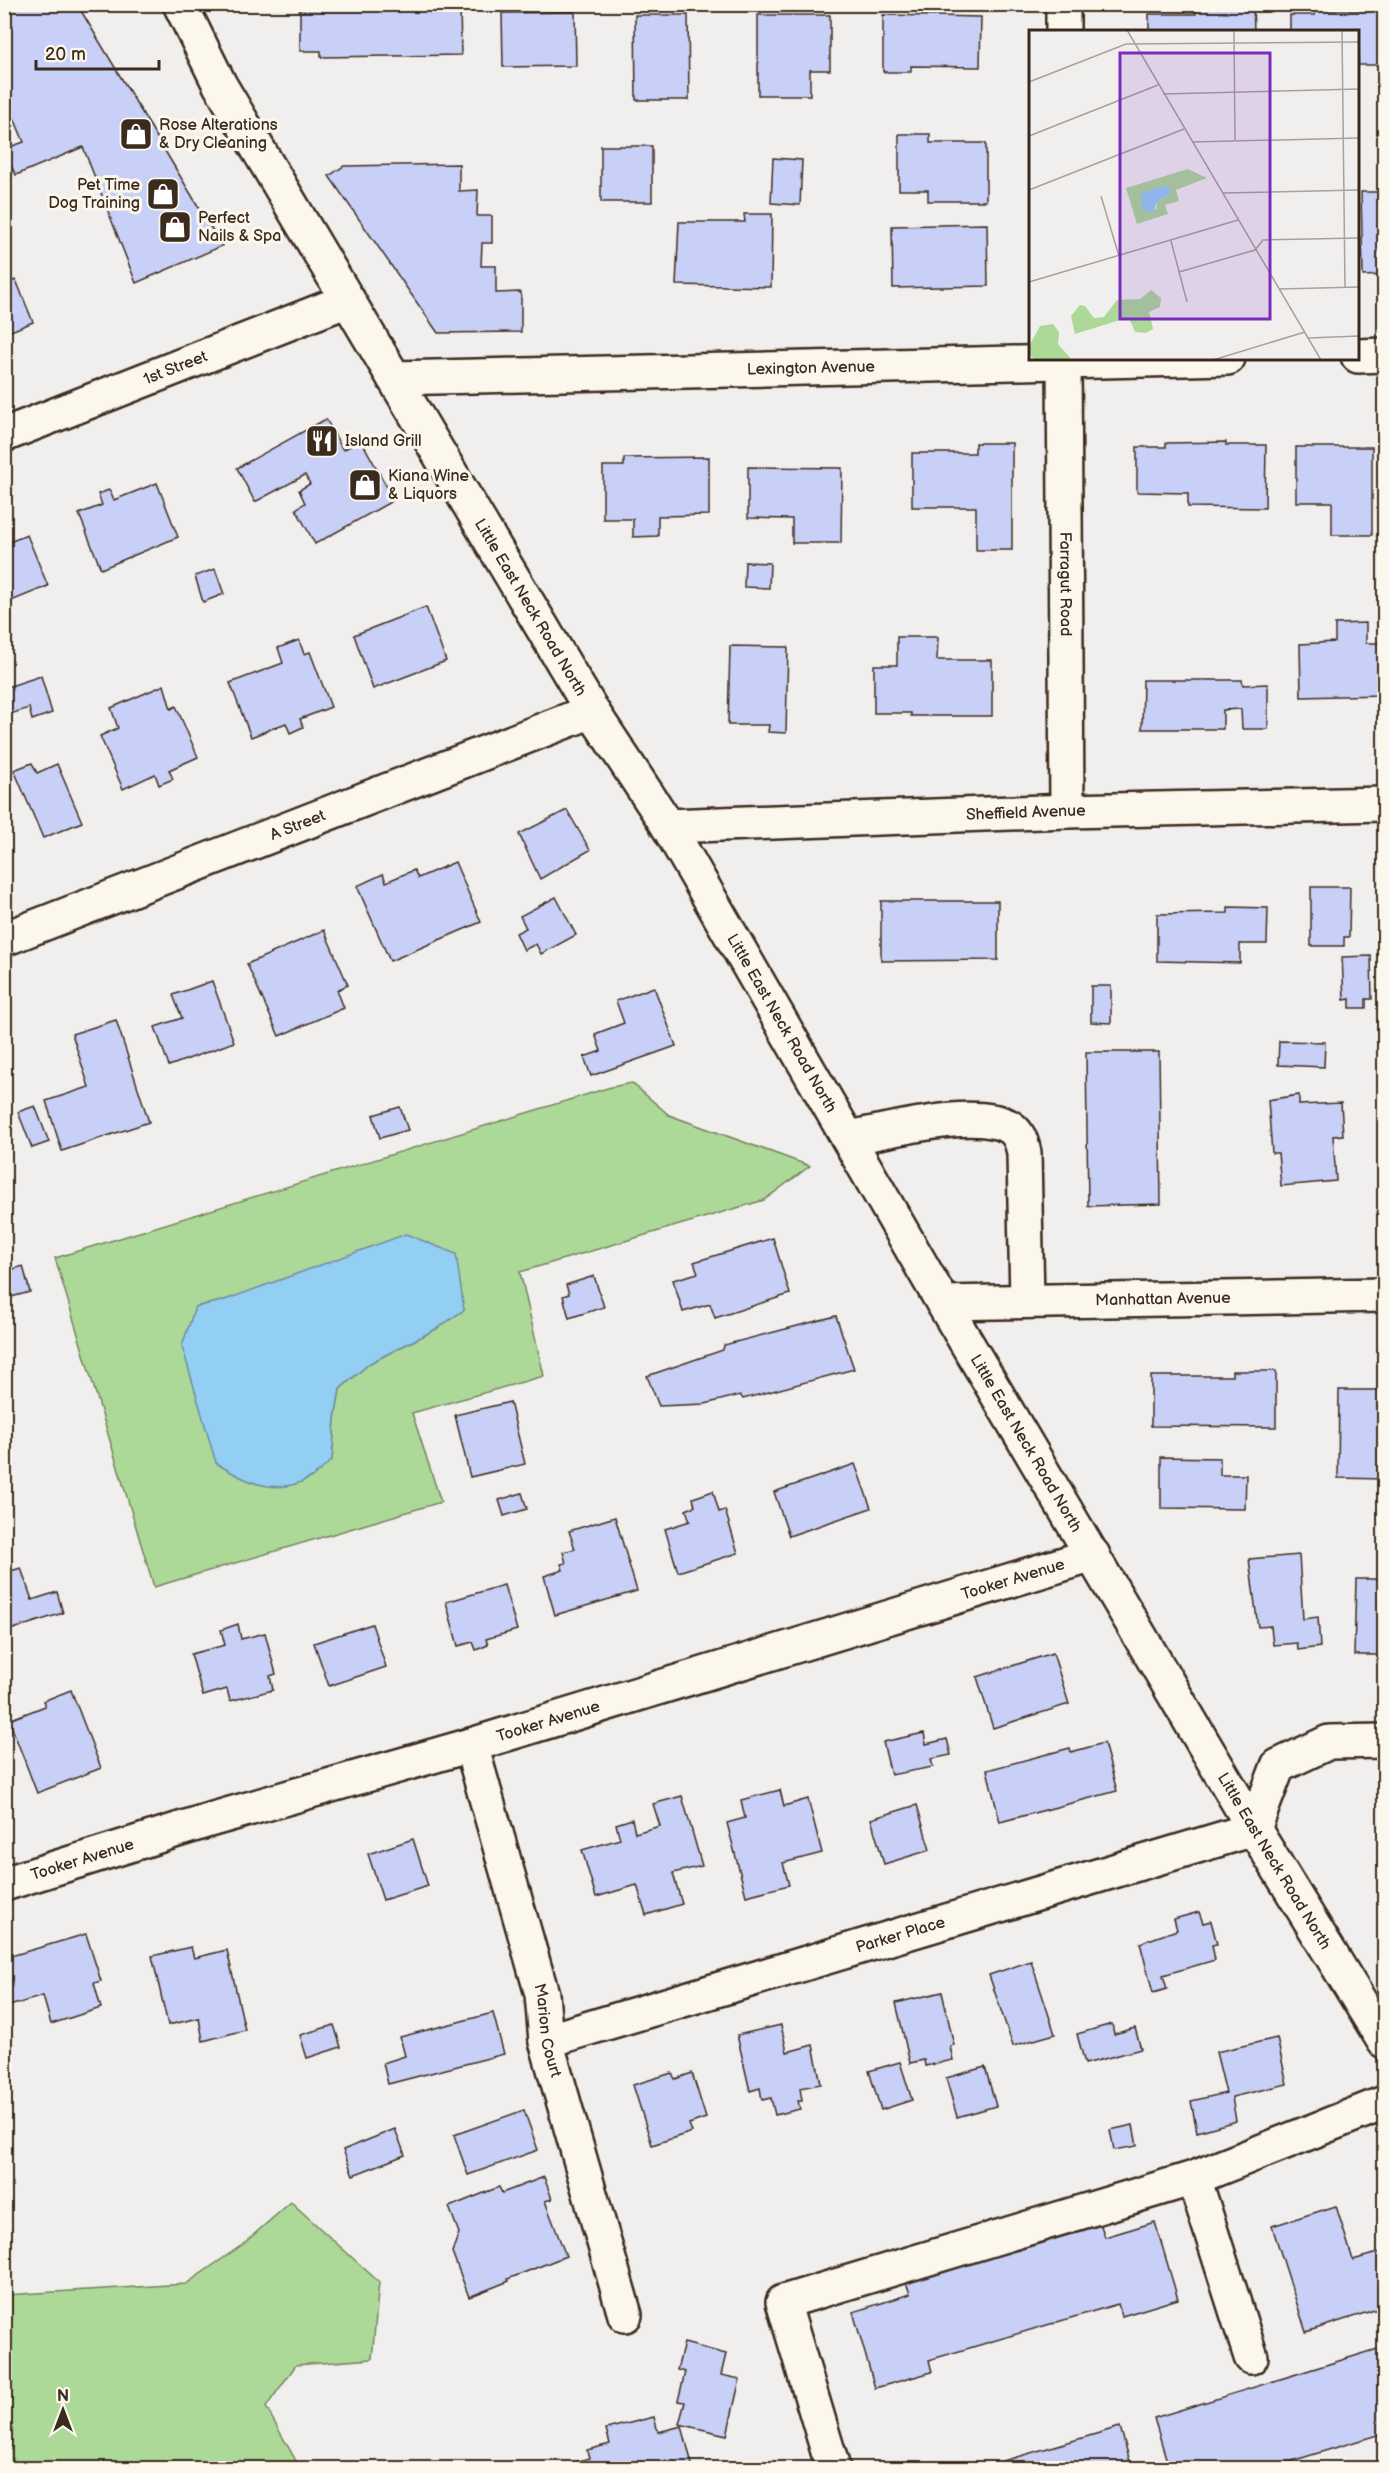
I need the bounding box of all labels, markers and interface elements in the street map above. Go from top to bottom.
inset map [1029,30,1359,360]
scale bar [36,33,159,71]
text: 20 m [45,44,86,65]
shop icon: Rose Alterations & Dry Cleaning [118,116,154,152]
place label: Rose Alterations & Dry Cleaning [159,116,278,153]
place label: Pet Time Dog Training [48,176,141,213]
shop icon: Pet Time Dog Training [145,176,181,212]
shop icon: Perfect Nails & Spa [157,209,193,245]
place label: Perfect Nails & Spa [198,209,281,246]
street label: 1st Street [141,347,210,389]
street label: Lexington Avenue [747,357,876,379]
restaurant icon: Island Grill [304,423,340,459]
place label: Island Grill [345,432,422,451]
shop icon: Kiana Wine & Liquors [347,467,383,503]
place label: Kiana Wine & Liquors [388,467,469,504]
street label: Little East Neck Road North [470,515,591,700]
street label: Farragut Road [1056,532,1075,636]
street label: Sheffield Avenue [966,801,1086,824]
street label: A Street [267,806,328,844]
street label: Little East Neck Road North [723,931,841,1116]
street label: Manhattan Avenue [1095,1288,1231,1310]
street label: Little East Neck Road North [966,1351,1086,1536]
street label: Tooker Avenue [959,1555,1067,1604]
street label: Tooker Avenue [494,1697,603,1746]
street label: Little East Neck Road North [1213,1769,1335,1953]
street label: Tooker Avenue [28,1834,137,1885]
street label: Parker Place [854,1912,948,1957]
street label: Marion Court [530,1981,566,2080]
north arrow [33,2380,93,2440]
text: N [57,2387,69,2406]

